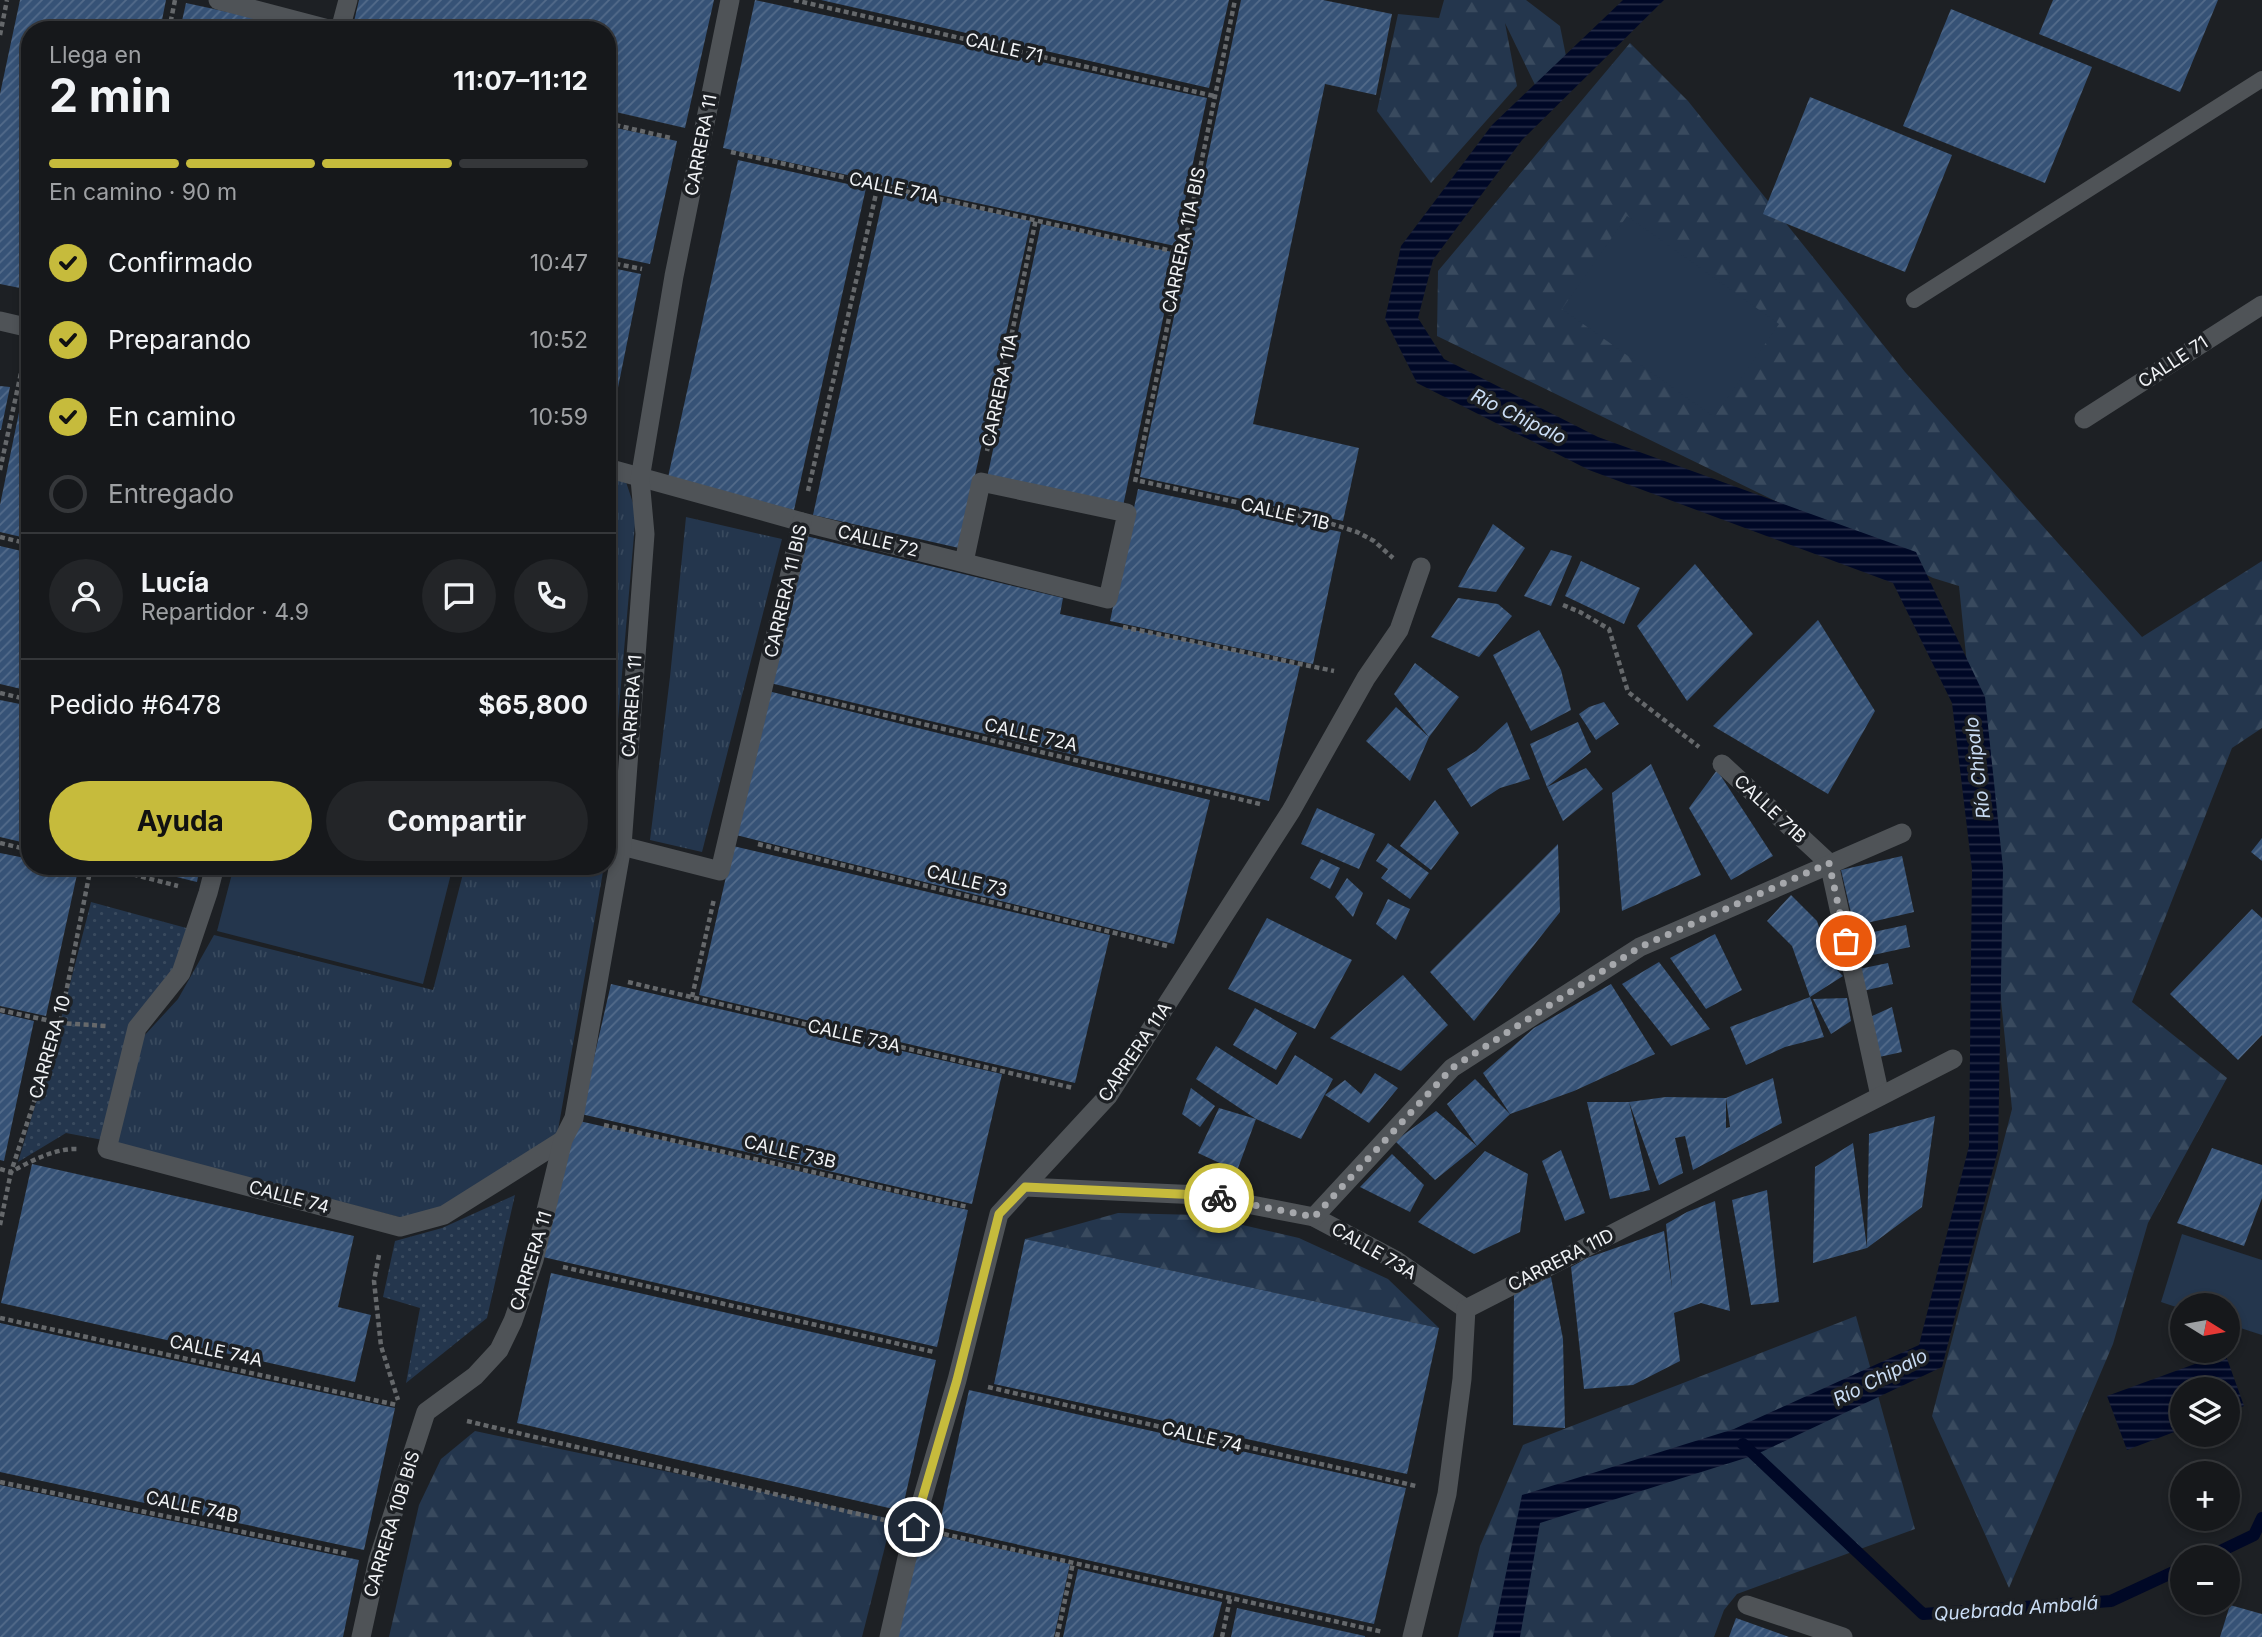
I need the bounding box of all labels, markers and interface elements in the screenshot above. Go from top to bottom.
street label: CALLE 71 [963,28,1045,67]
text: Llega en [49,41,141,69]
text: 11:07–11:12 [453,65,588,96]
text: 2 min [49,67,172,123]
street label: CARRERA 11 [680,92,721,197]
street label: CARRERA 11A BIS [1158,165,1209,315]
street label: CALLE 71A [847,168,941,207]
text: En camino · 90 m [49,178,237,206]
icon: check [49,244,87,282]
text: Confirmado [108,247,253,278]
text: 10:47 [530,249,588,277]
icon: check [49,321,87,359]
text: Preparando [108,324,251,355]
text: 10:52 [530,326,588,354]
street label: CARRERA 11A [977,331,1022,448]
street label: CALLE 71 [2134,331,2212,392]
water label: Río Chipalo [1468,384,1570,449]
icon: check [49,398,87,436]
text: En camino [108,401,236,432]
text: 10:59 [529,403,588,431]
text: Entregado [108,478,234,509]
street label: CALLE 71B [1239,493,1332,534]
street label: CALLE 72 [835,520,921,561]
street label: CARRERA 11 BIS [760,522,811,660]
button: person [49,559,123,633]
button: chat [422,559,496,633]
button: phone [514,559,588,633]
text: Lucía [141,567,209,598]
text: Repartidor · 4.9 [141,598,309,626]
street label: CARRERA 11 [617,654,646,758]
text: Pedido #6478 [49,689,221,720]
text: $65,800 [478,689,588,720]
street label: CALLE 72A [982,714,1080,755]
water label: Río Chipalo [1960,716,1995,820]
street label: CALLE 71B [1730,770,1811,847]
button: Ayuda [49,781,312,861]
button: Compartir [326,781,588,861]
street label: CALLE 73 [925,860,1010,901]
pin [1816,911,1876,971]
icon: bag [1827,922,1865,960]
street label: CARRERA 10 [25,993,74,1101]
street label: CARRERA 11A [1094,998,1176,1105]
street label: CALLE 73A [806,1015,903,1056]
street label: CALLE 73B [742,1131,838,1172]
courier [1184,1163,1254,1233]
street label: CALLE 74 [247,1176,332,1217]
icon: bike [1200,1179,1238,1217]
street label: CARRERA 11 [505,1209,556,1313]
street label: CALLE 73A [1328,1218,1421,1283]
street label: CARRERA 11D [1504,1224,1617,1295]
north arrow [2170,1293,2240,1363]
map controls [2170,1293,2240,1615]
street label: CALLE 74A [168,1330,265,1371]
water label: Río Chipalo [1829,1344,1931,1411]
button: layers [2170,1377,2240,1447]
street label: CALLE 74 [1160,1417,1245,1456]
street label: CARRERA 10B BIS [359,1448,424,1600]
button: + [2170,1461,2240,1531]
street label: CALLE 74B [144,1486,240,1527]
pin [884,1497,944,1557]
icon: home [895,1508,933,1546]
button: − [2170,1545,2240,1615]
water label: Quebrada Ambalá [1933,1591,2099,1626]

